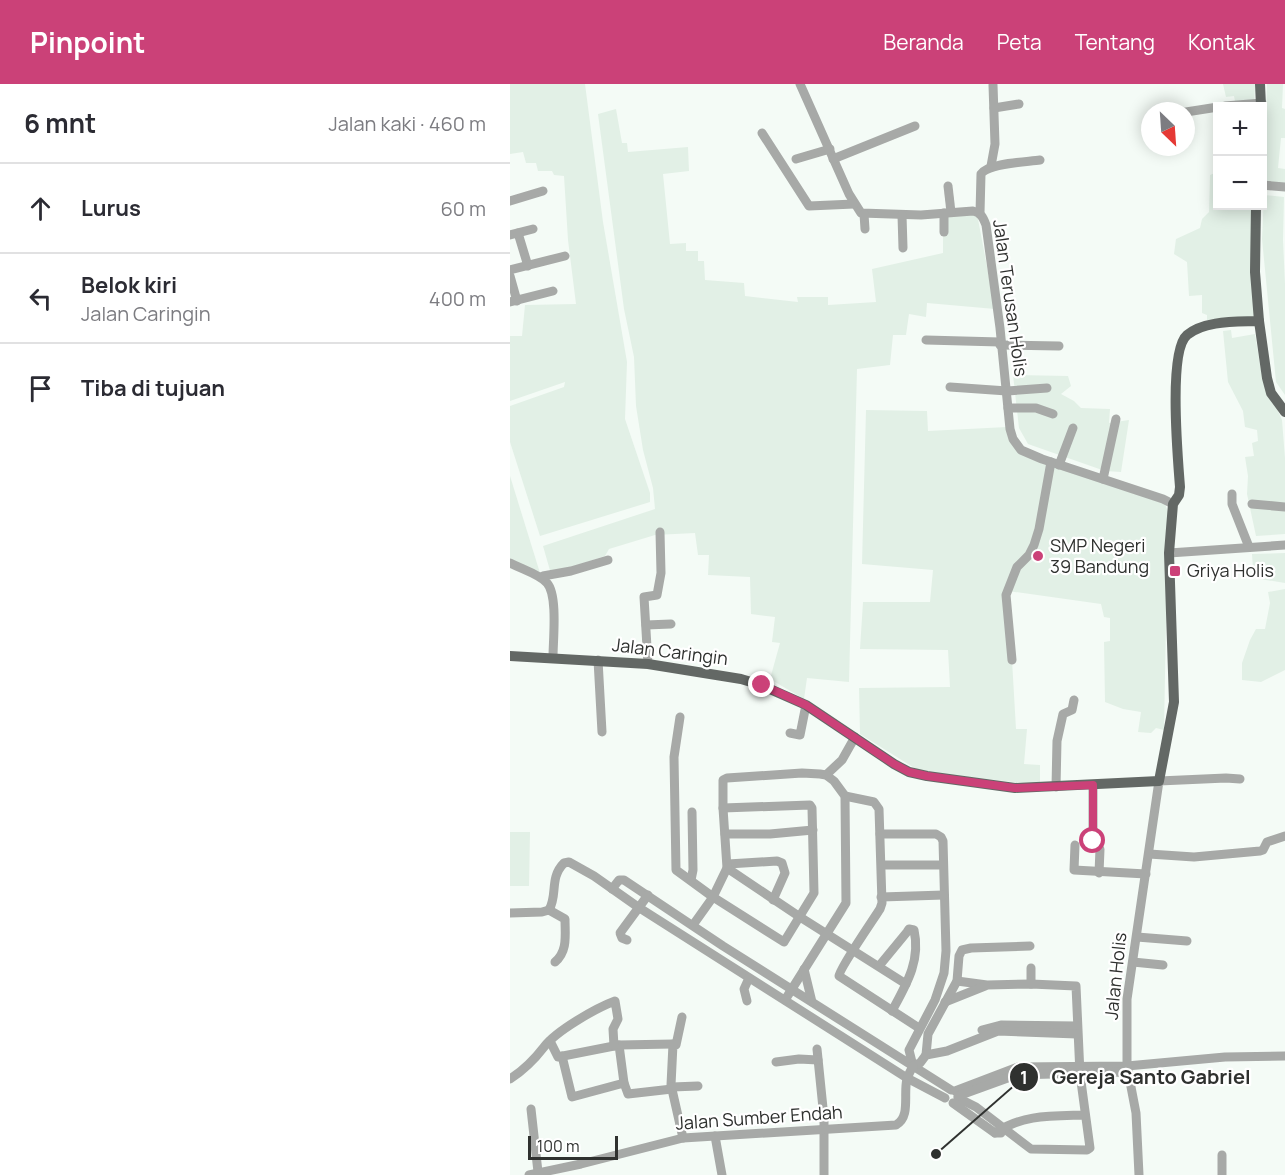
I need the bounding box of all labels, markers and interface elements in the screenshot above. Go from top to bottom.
text: Pinpoint [30,23,145,61]
text: Beranda [883,28,964,56]
text: Peta [997,28,1042,56]
text: Tentang [1075,28,1155,56]
text: Kontak [1188,28,1255,56]
north arrow [1141,102,1195,156]
map controls [1213,102,1267,210]
button: + [1213,102,1267,156]
text: 6 mnt [24,105,96,141]
text: Jalan kaki · 460 m [328,110,486,137]
button: − [1213,156,1267,210]
icon: ahead [24,192,57,225]
text: Lurus [81,193,141,223]
text: 60 m [440,195,486,222]
street label: Jalan Terusan Holis [988,218,1034,378]
text: Belok kiri [81,270,177,300]
icon: left [24,282,57,315]
text: 400 m [429,285,486,312]
text: Jalan Caringin [81,300,211,327]
icon: arrive [24,372,57,405]
text: Tiba di tujuan [81,373,225,403]
place label: SMP Negeri 39 Bandung [1050,533,1149,578]
marker: SMP Negeri 39 Bandung [1031,549,1045,563]
place label: Griya Holis [1187,558,1274,582]
marker: Griya Holis [1168,564,1182,578]
street label: Jalan Caringin [611,632,729,670]
route end [748,671,774,697]
route start [1079,827,1105,853]
street label: Jalan Holis [1098,931,1132,1021]
callout: Gereja Santo Gabriel [1009,1058,1263,1096]
text: Gereja Santo Gabriel [1051,1063,1251,1090]
text: 1 [1020,1065,1028,1089]
street label: Jalan Sumber Endah [675,1099,843,1135]
scale bar [528,1133,618,1160]
text: 100 m [537,1135,580,1157]

